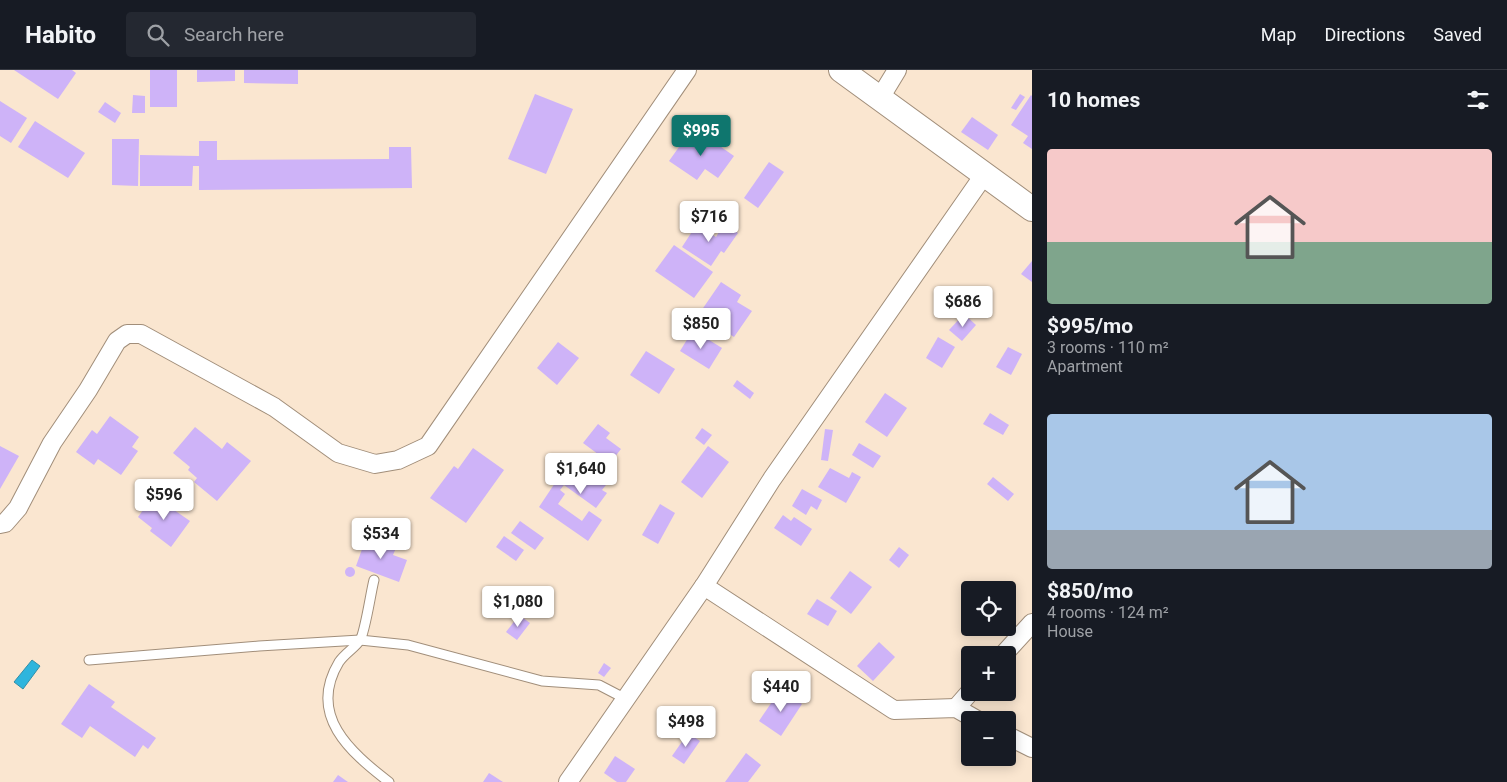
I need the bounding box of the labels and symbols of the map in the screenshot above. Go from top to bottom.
pin: $995 [671,114,731,157]
pin: $716 [679,200,739,243]
pin: $686 [933,286,993,328]
pin: $850 [671,308,731,350]
pin: $1,640 [540,452,622,495]
pin: $596 [134,478,194,521]
pin: $534 [351,518,411,560]
pin: $1,080 [477,586,559,628]
pin: $440 [751,670,811,713]
pin: $498 [656,706,716,748]

